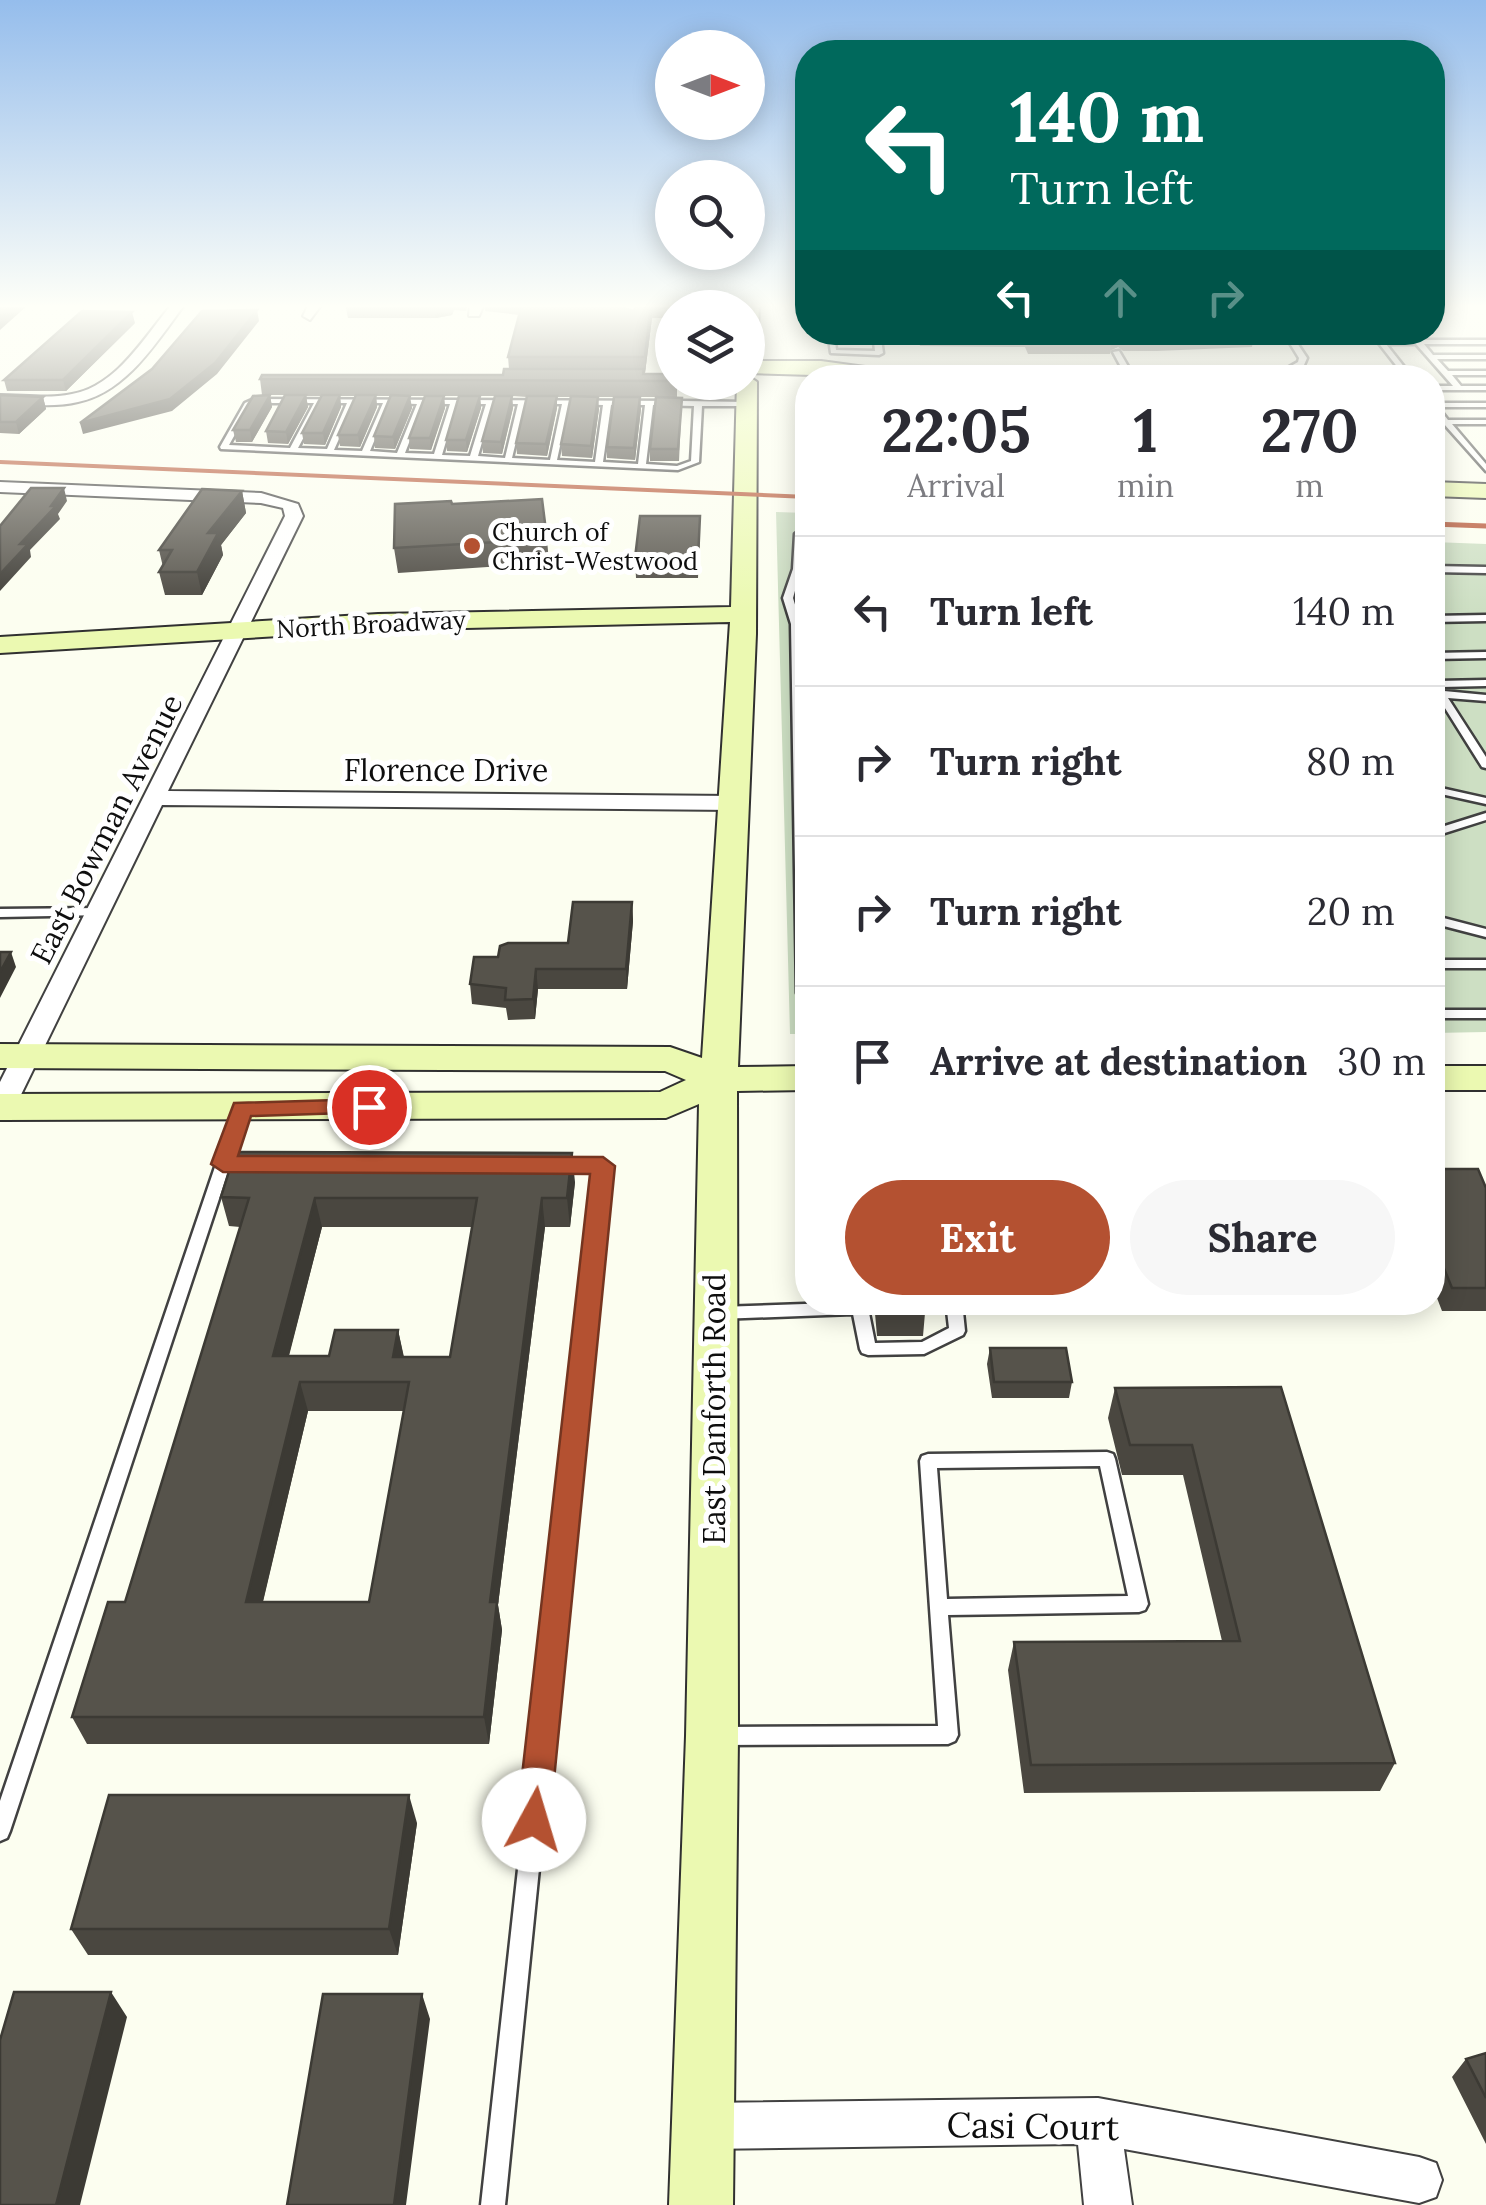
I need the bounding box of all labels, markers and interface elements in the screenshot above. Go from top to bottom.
north arrow [655,30,765,140]
map controls [655,30,765,400]
text: 140 m [1010,72,1204,161]
icon: left [845,80,975,210]
text: Turn left [1010,159,1193,216]
button: search [655,160,765,270]
icon: left [988,270,1043,325]
icon: ahead [1093,270,1148,325]
icon: right [1198,270,1253,325]
button: layers [655,290,765,400]
text: 22:05 [881,392,1031,468]
text: 1 [1133,392,1158,468]
text: 270 [1260,392,1359,468]
text: Arrival [907,465,1005,506]
text: min [1117,465,1174,506]
text: m [1295,465,1324,506]
place label: Church of Christ-Westwood [492,516,698,577]
marker: Church of Christ-Westwood [461,535,483,557]
icon: left [845,584,900,639]
text: Turn left [930,587,1093,635]
text: 140 m [1293,587,1395,635]
street label: North Broadway [275,603,467,645]
street label: East Bowman Avenue [21,688,191,970]
icon: right [845,734,900,789]
text: Turn right [930,737,1121,785]
text: 80 m [1306,737,1395,785]
street label: Florence Drive [344,751,548,789]
icon: right [845,884,900,939]
text: Turn right [930,887,1121,935]
text: 20 m [1307,887,1395,935]
icon: arrive [845,1034,900,1089]
text: Arrive at destination [930,1037,1307,1085]
text: 30 m [1337,1037,1426,1085]
pin [327,1065,412,1150]
icon: arrive [342,1080,397,1135]
button: Exit [845,1180,1110,1295]
button: Share [1130,1180,1395,1295]
street label: East Danforth Road [695,1273,733,1545]
position arrow [482,1768,586,1872]
street label: Casi Court [946,2102,1120,2150]

